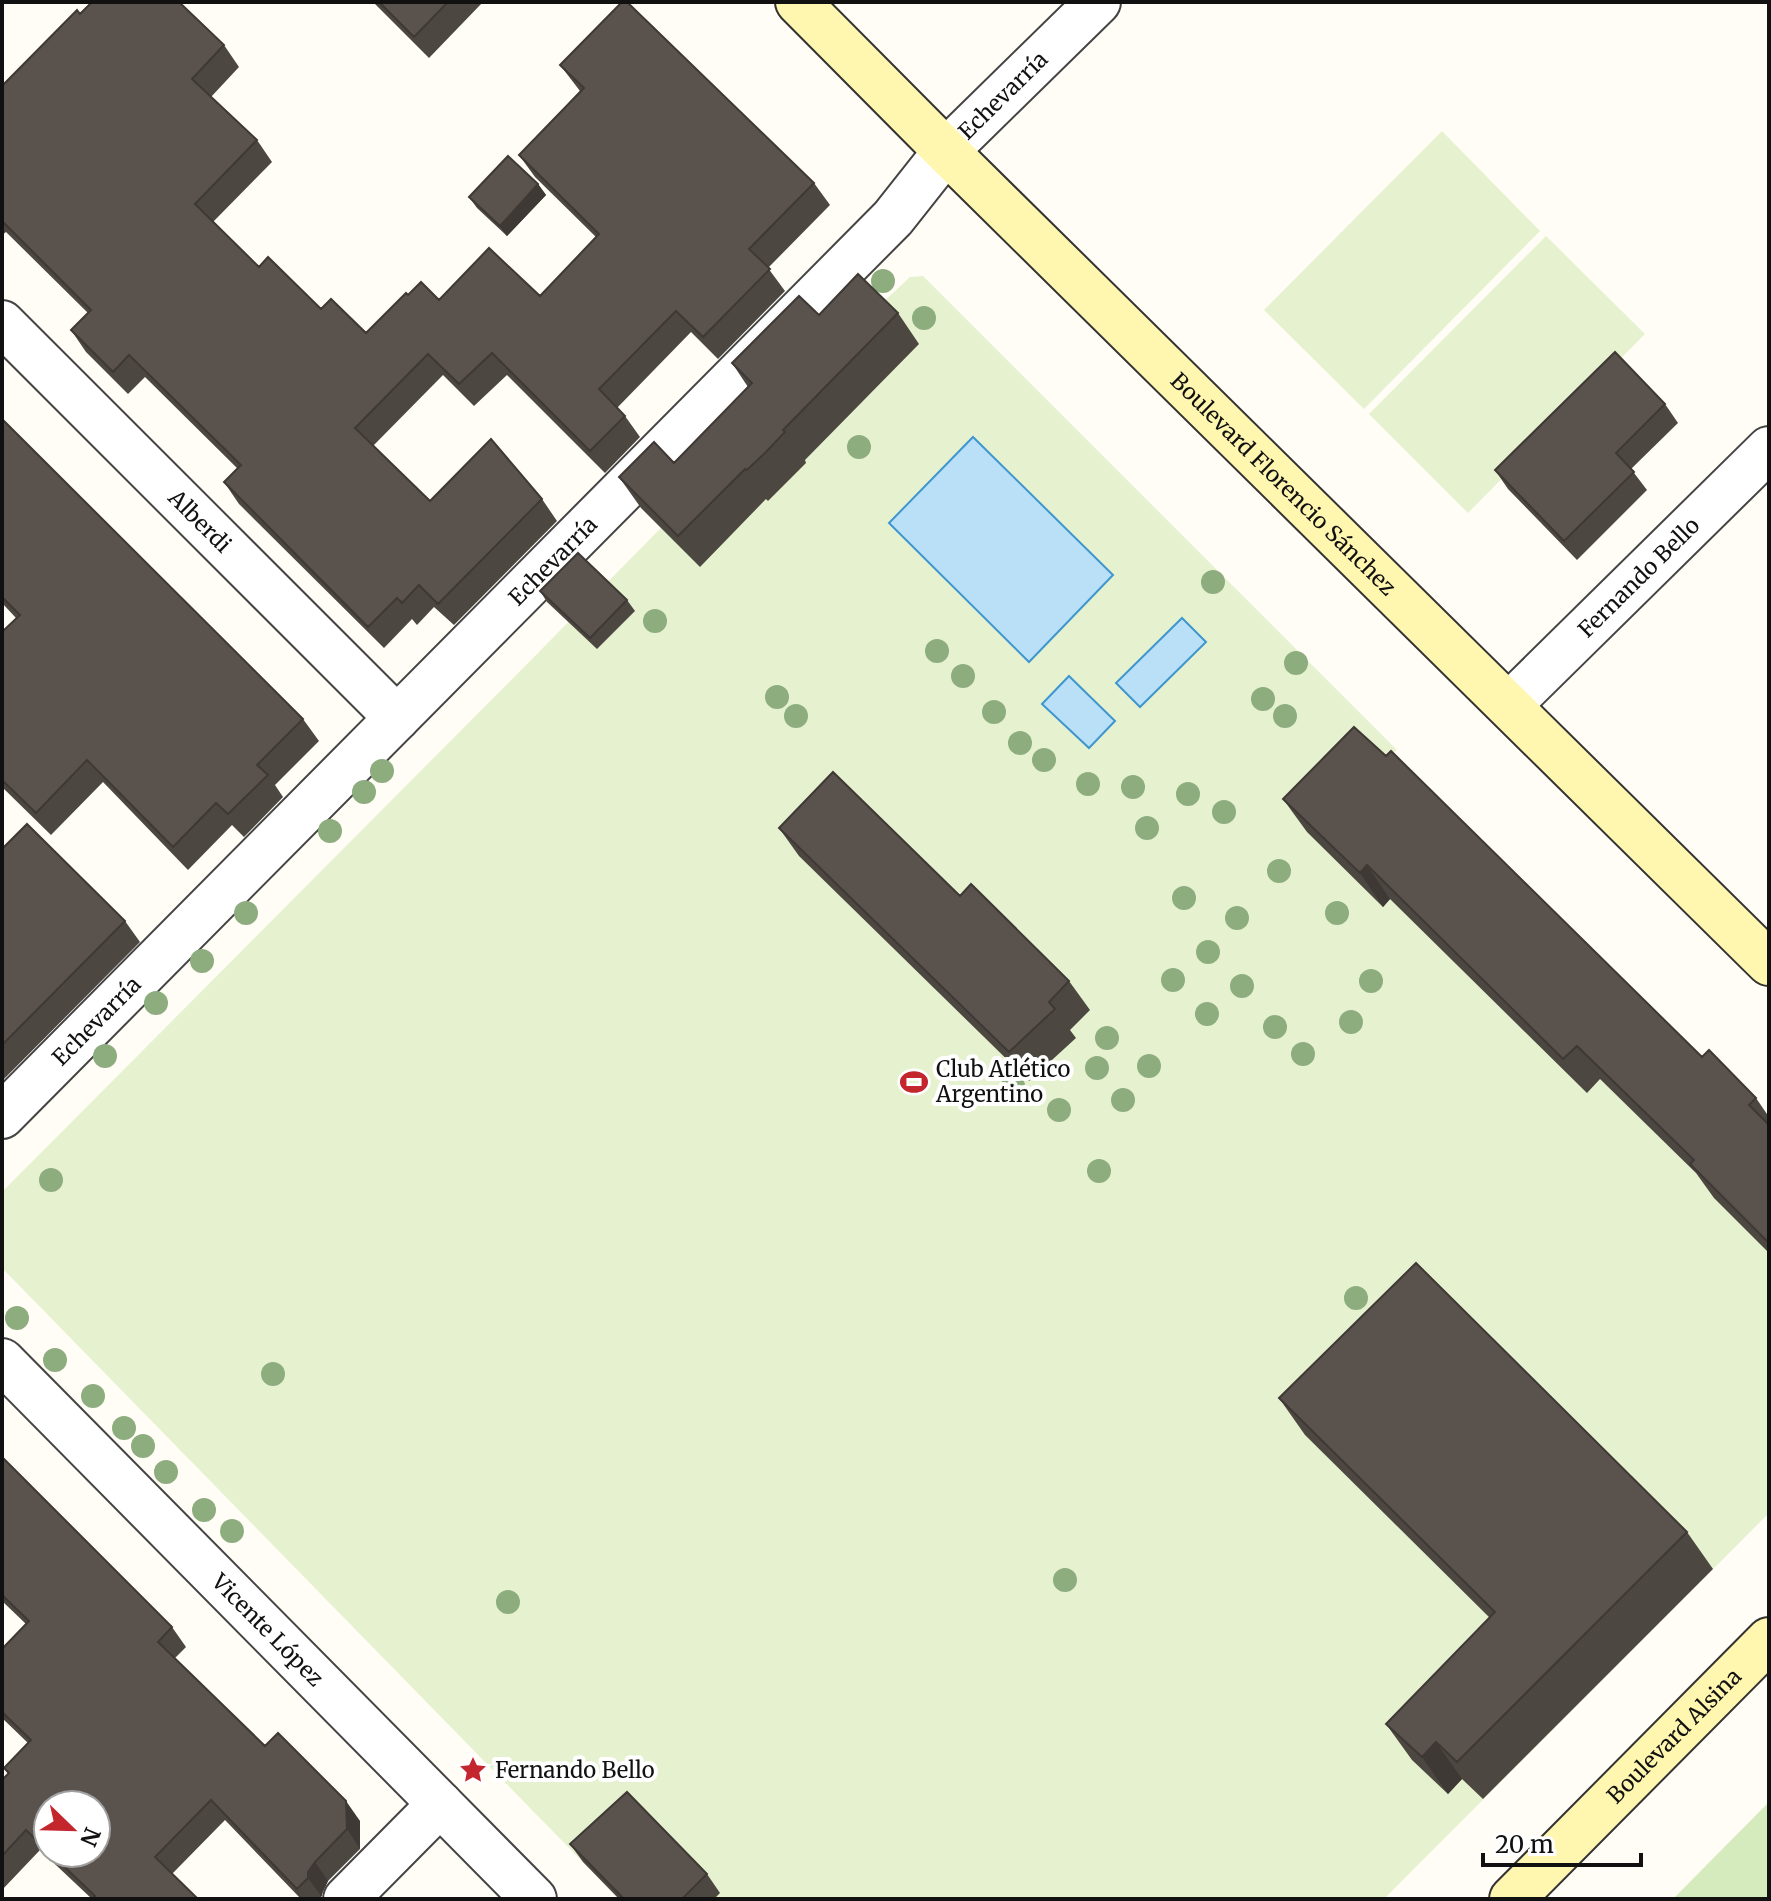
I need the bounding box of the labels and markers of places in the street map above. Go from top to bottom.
place label: Club Atlético Argentino [935,1055,1070,1108]
sports icon: Club Atlético Argentino [899,1067,929,1097]
place icon: Fernando Bello [458,1755,488,1785]
place label: Fernando Bello [495,1756,655,1784]

